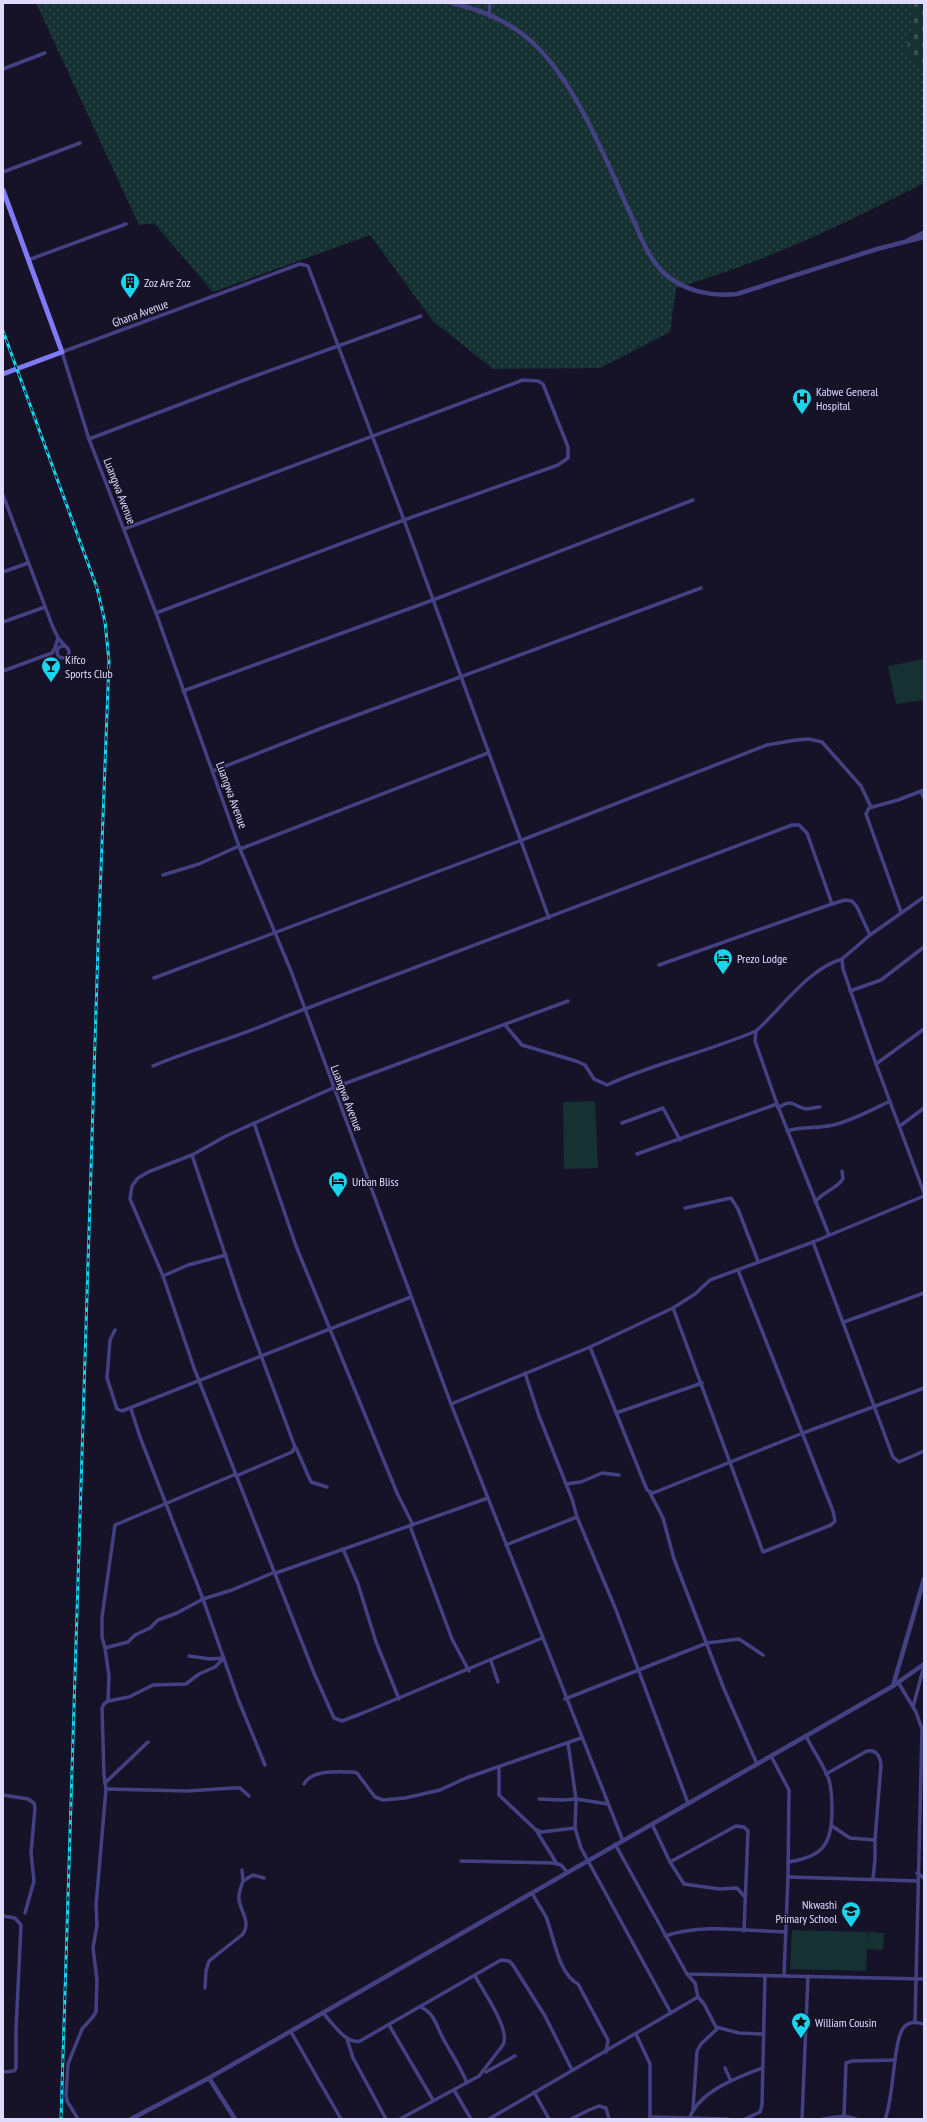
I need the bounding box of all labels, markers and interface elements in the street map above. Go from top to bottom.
building icon: Zoz Are Zoz [119,271,141,299]
place label: Zoz Are Zoz [144,275,191,290]
street label: Ghana Avenue [110,296,170,330]
place label: Kabwe General Hospital [816,384,878,413]
hospital icon: Kabwe General Hospital [791,387,813,415]
street label: Luangwa Avenue [101,456,140,526]
place label: Kifco Sports Club [65,652,113,681]
bar icon: Kifco Sports Club [40,655,62,683]
street label: Luangwa Avenue [213,760,251,830]
hotel icon: Prezo Lodge [712,947,734,975]
place label: Prezo Lodge [737,951,787,966]
street label: Luangwa Avenue [328,1063,367,1133]
hotel icon: Urban Bliss [327,1170,349,1198]
place label: Urban Bliss [352,1174,399,1189]
place label: Nkwashi Primary School [776,1897,837,1926]
school or university icon: Nkwashi Primary School [840,1900,862,1928]
place icon: William Cousin [790,2011,812,2039]
place label: William Cousin [815,2015,877,2030]

